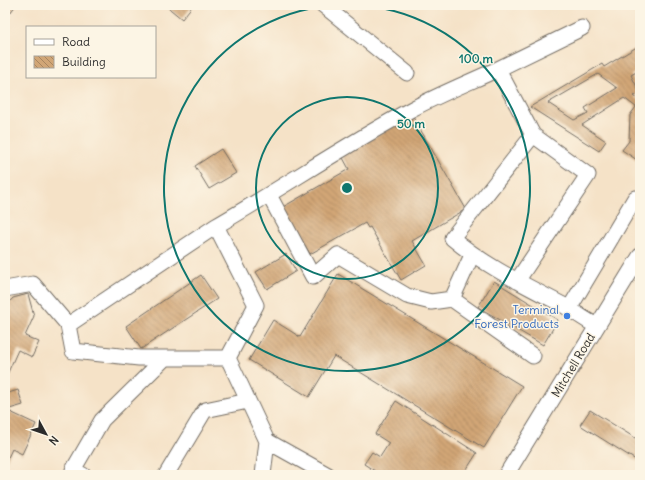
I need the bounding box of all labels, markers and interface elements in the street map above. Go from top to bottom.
legend [26,26,156,78]
text: Road [62,34,90,49]
text: 100 m [459,51,493,66]
text: Building [62,54,106,69]
text: 50 m [397,116,426,131]
centre of rings [340,181,354,195]
place label: Terminal Forest Products [474,302,559,331]
marker: Terminal Forest Products [562,311,572,321]
street label: Mitchell Road [548,330,598,400]
north arrow [26,414,66,454]
text: N [46,433,61,448]

